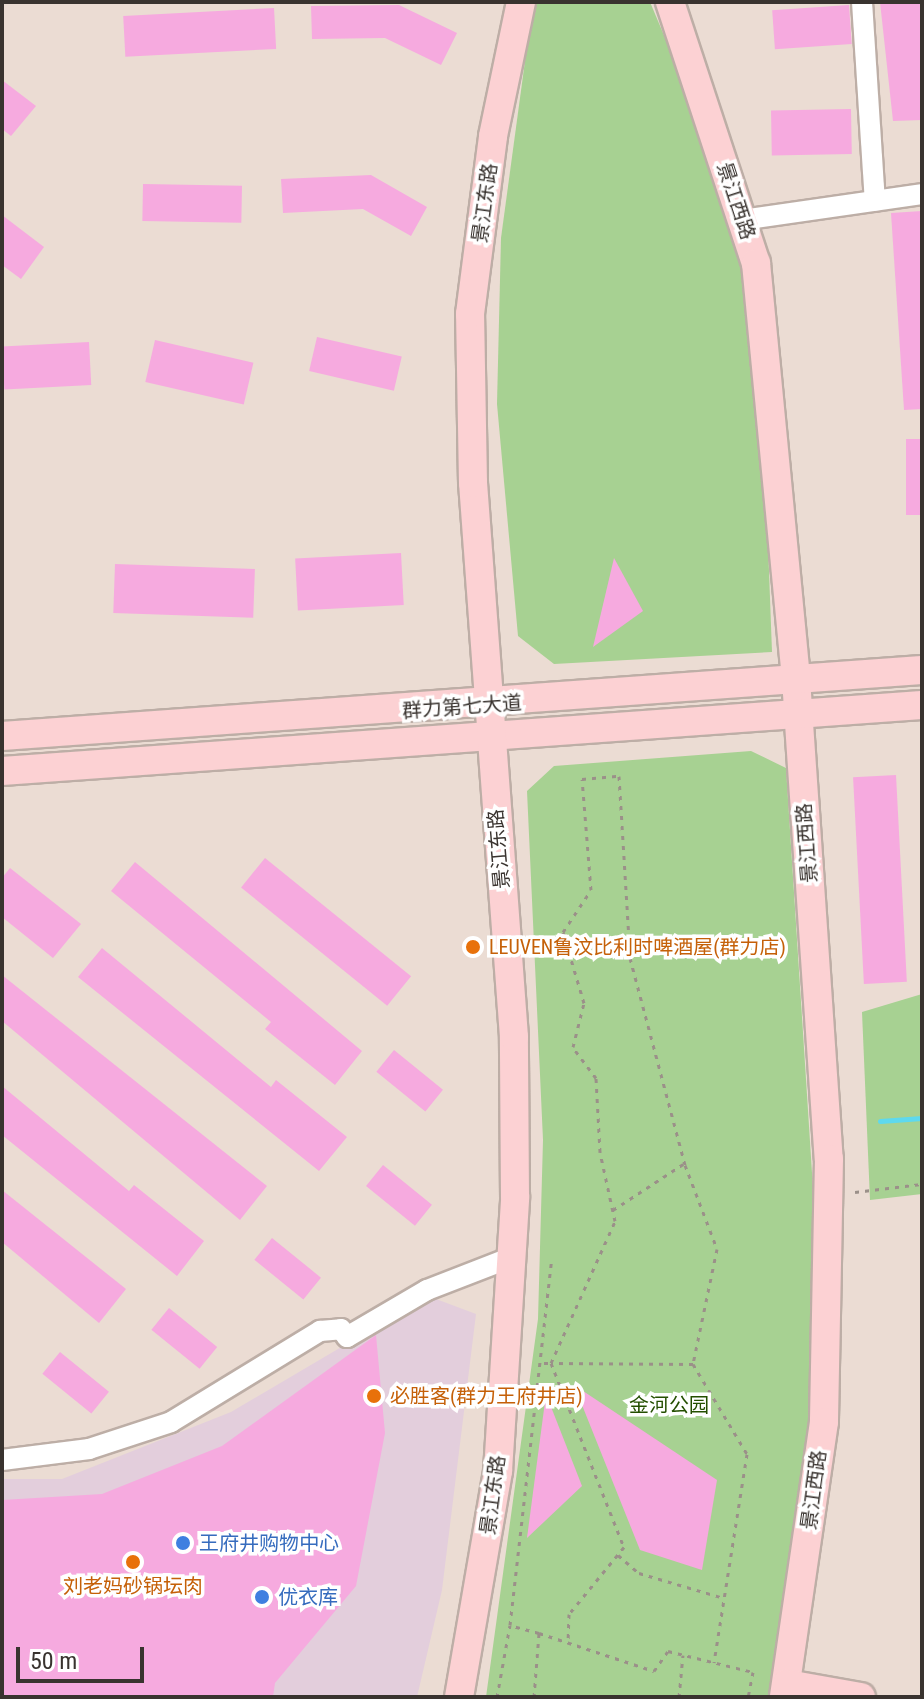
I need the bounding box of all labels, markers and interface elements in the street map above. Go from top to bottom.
street label: 景江西路 [712,159,760,243]
street label: 景江东路 [468,162,502,244]
street label: 群力第七大道 [401,691,523,723]
street label: 景江西路 [792,802,822,884]
street label: 景江东路 [484,808,514,890]
place label: LEUVEN鲁汶比利时啤酒屋(群力店) [489,935,786,959]
marker: LEUVEN鲁汶比利时啤酒屋(群力店) [464,938,482,956]
place label: 必胜客(群力王府井店) [390,1384,583,1408]
marker: 必胜客(群力王府井店) [365,1387,383,1405]
park label: 金河公园 [629,1393,709,1417]
street label: 景江西路 [797,1449,831,1531]
street label: 景江东路 [476,1454,510,1536]
place label: 王府井购物中心 [199,1531,339,1555]
marker: 王府井购物中心 [174,1534,192,1552]
marker: 刘老妈砂锅坛肉 [124,1553,142,1571]
place label: 刘老妈砂锅坛肉 [63,1574,203,1598]
place label: 优衣库 [278,1585,338,1609]
marker: 优衣库 [253,1588,271,1606]
scale bar [20,1631,148,1681]
text: 50 m [30,1647,77,1675]

